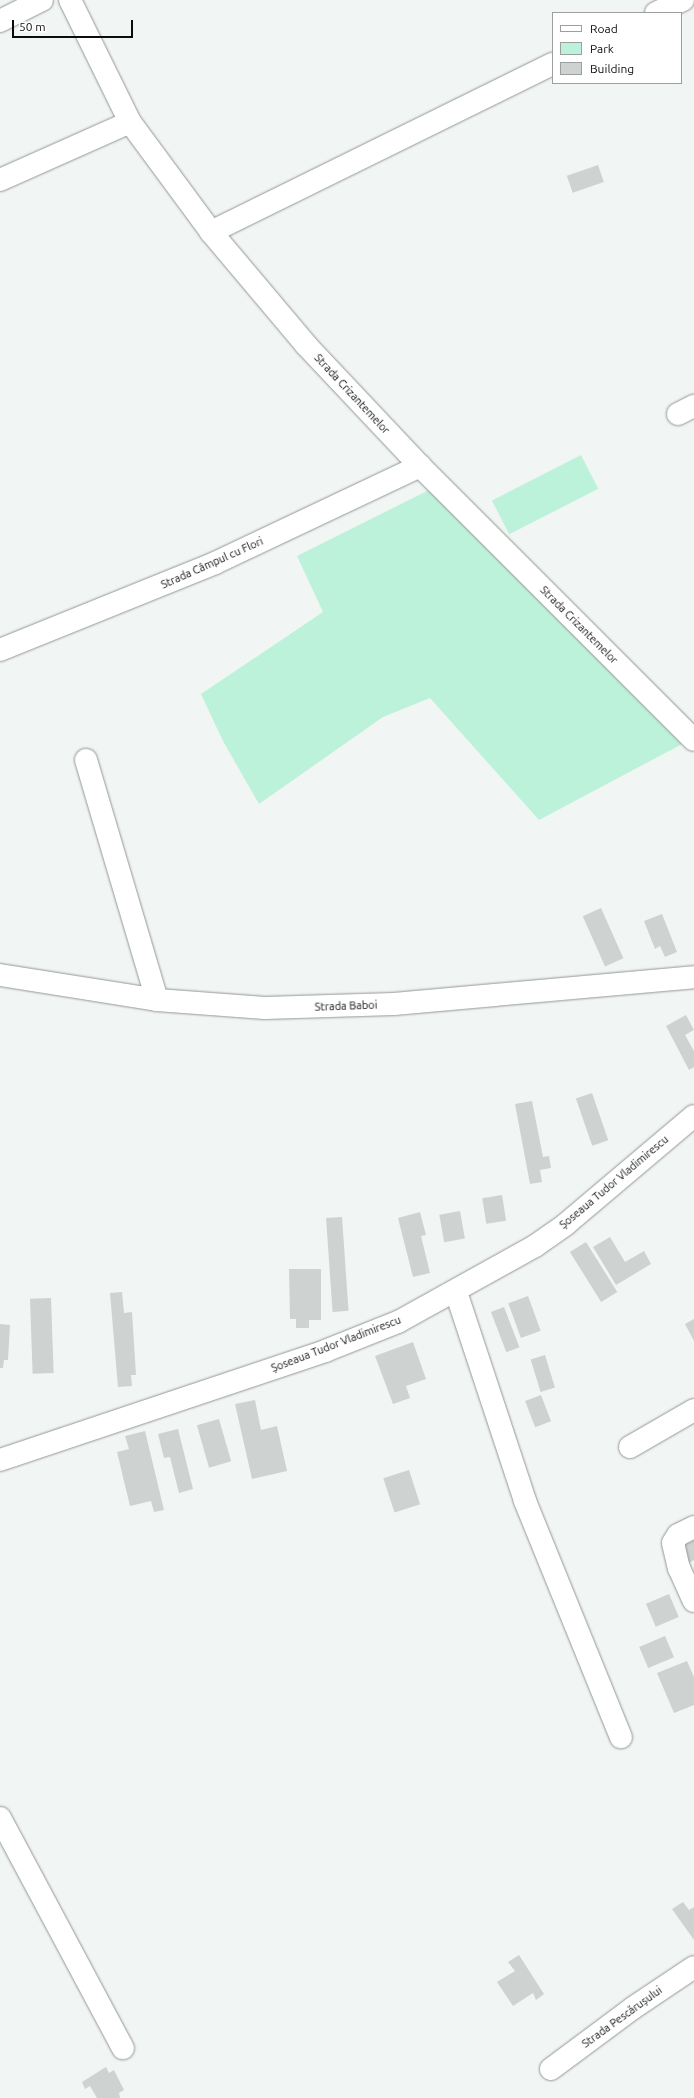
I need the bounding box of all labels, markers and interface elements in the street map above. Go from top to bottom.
scale bar [14,12,135,38]
legend [552,12,682,84]
text: 50 m [19,20,46,33]
text: Road [590,22,618,35]
text: Park [590,42,614,55]
text: Building [590,62,634,75]
street label: Strada Crizantemelor [312,351,392,437]
street label: Strada Câmpul cu Flori [159,535,265,591]
street label: Strada Crizantemelor [537,583,621,667]
street label: Strada Baboi [314,998,378,1014]
street label: Șoseaua Tudor Vladimirescu [557,1133,671,1231]
street label: Șoseaua Tudor Vladimirescu [269,1313,403,1375]
street label: Strada Pescărușului [579,1984,665,2050]

